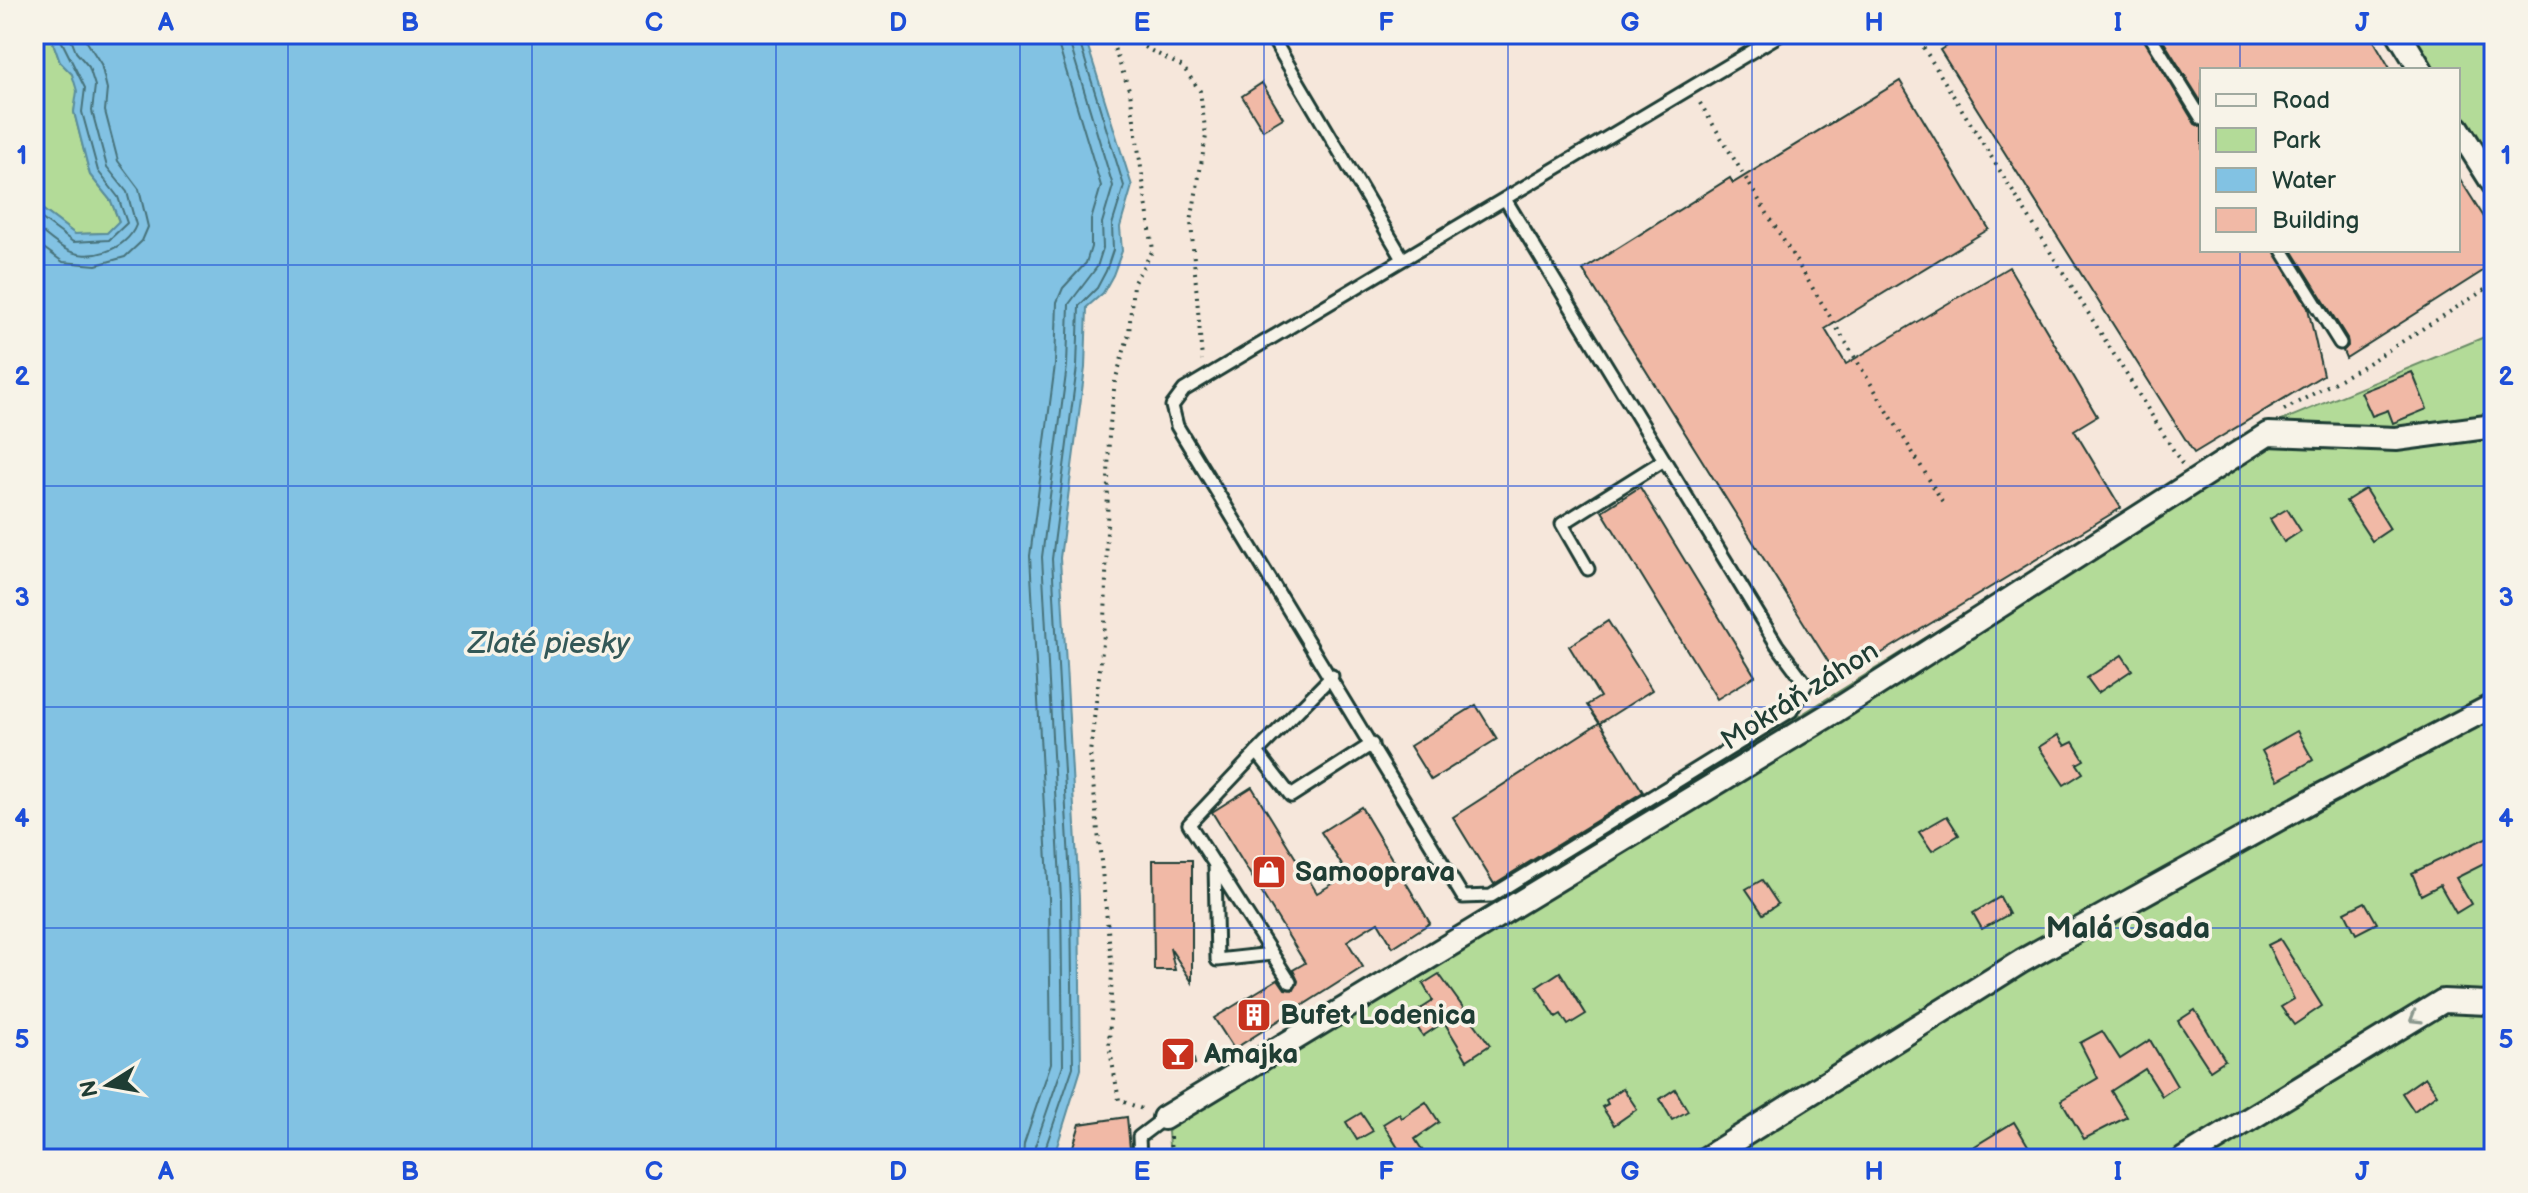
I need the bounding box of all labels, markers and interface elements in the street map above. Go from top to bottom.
text: A [157,8,174,39]
text: B [401,8,419,39]
text: C [645,8,663,39]
text: D [889,8,907,39]
text: E [1134,8,1151,39]
text: F [1378,8,1394,39]
text: G [1620,8,1640,39]
text: H [1864,8,1884,39]
text: I [2114,8,2122,39]
text: J [2355,8,2370,39]
legend [2200,68,2460,252]
text: Road [2272,86,2330,115]
text: Park [2272,126,2320,155]
text: 1 [17,141,27,172]
text: 1 [2501,141,2511,172]
text: Water [2272,166,2336,195]
text: Building [2272,206,2359,235]
text: 2 [14,362,30,393]
text: 2 [2498,362,2514,393]
text: 3 [14,583,30,614]
text: 3 [2498,583,2514,614]
water label: Zlaté piesky [466,626,631,662]
street label: Mokráň záhon [1715,635,1885,757]
text: 4 [14,804,30,835]
text: 4 [2498,804,2514,835]
shop icon: Samooprava [1250,853,1288,891]
place label: Samooprava [1295,856,1455,889]
district label: Malá Osada [2046,911,2210,947]
building icon: Bufet Lodenica [1235,996,1273,1034]
place label: Bufet Lodenica [1280,999,1476,1032]
one-way arrow [2409,1008,2424,1023]
text: 5 [14,1025,30,1056]
text: 5 [2498,1025,2514,1056]
bar icon: Amajka [1159,1035,1197,1073]
place label: Amajka [1203,1038,1298,1071]
north arrow [68,1045,148,1125]
text: N [75,1078,105,1099]
text: A [157,1157,174,1188]
text: B [401,1157,419,1188]
text: C [645,1157,663,1188]
text: D [889,1157,907,1188]
text: E [1134,1157,1151,1188]
text: F [1378,1157,1394,1188]
text: G [1620,1157,1640,1188]
text: H [1864,1157,1884,1188]
text: I [2114,1157,2122,1188]
text: J [2355,1157,2370,1188]

